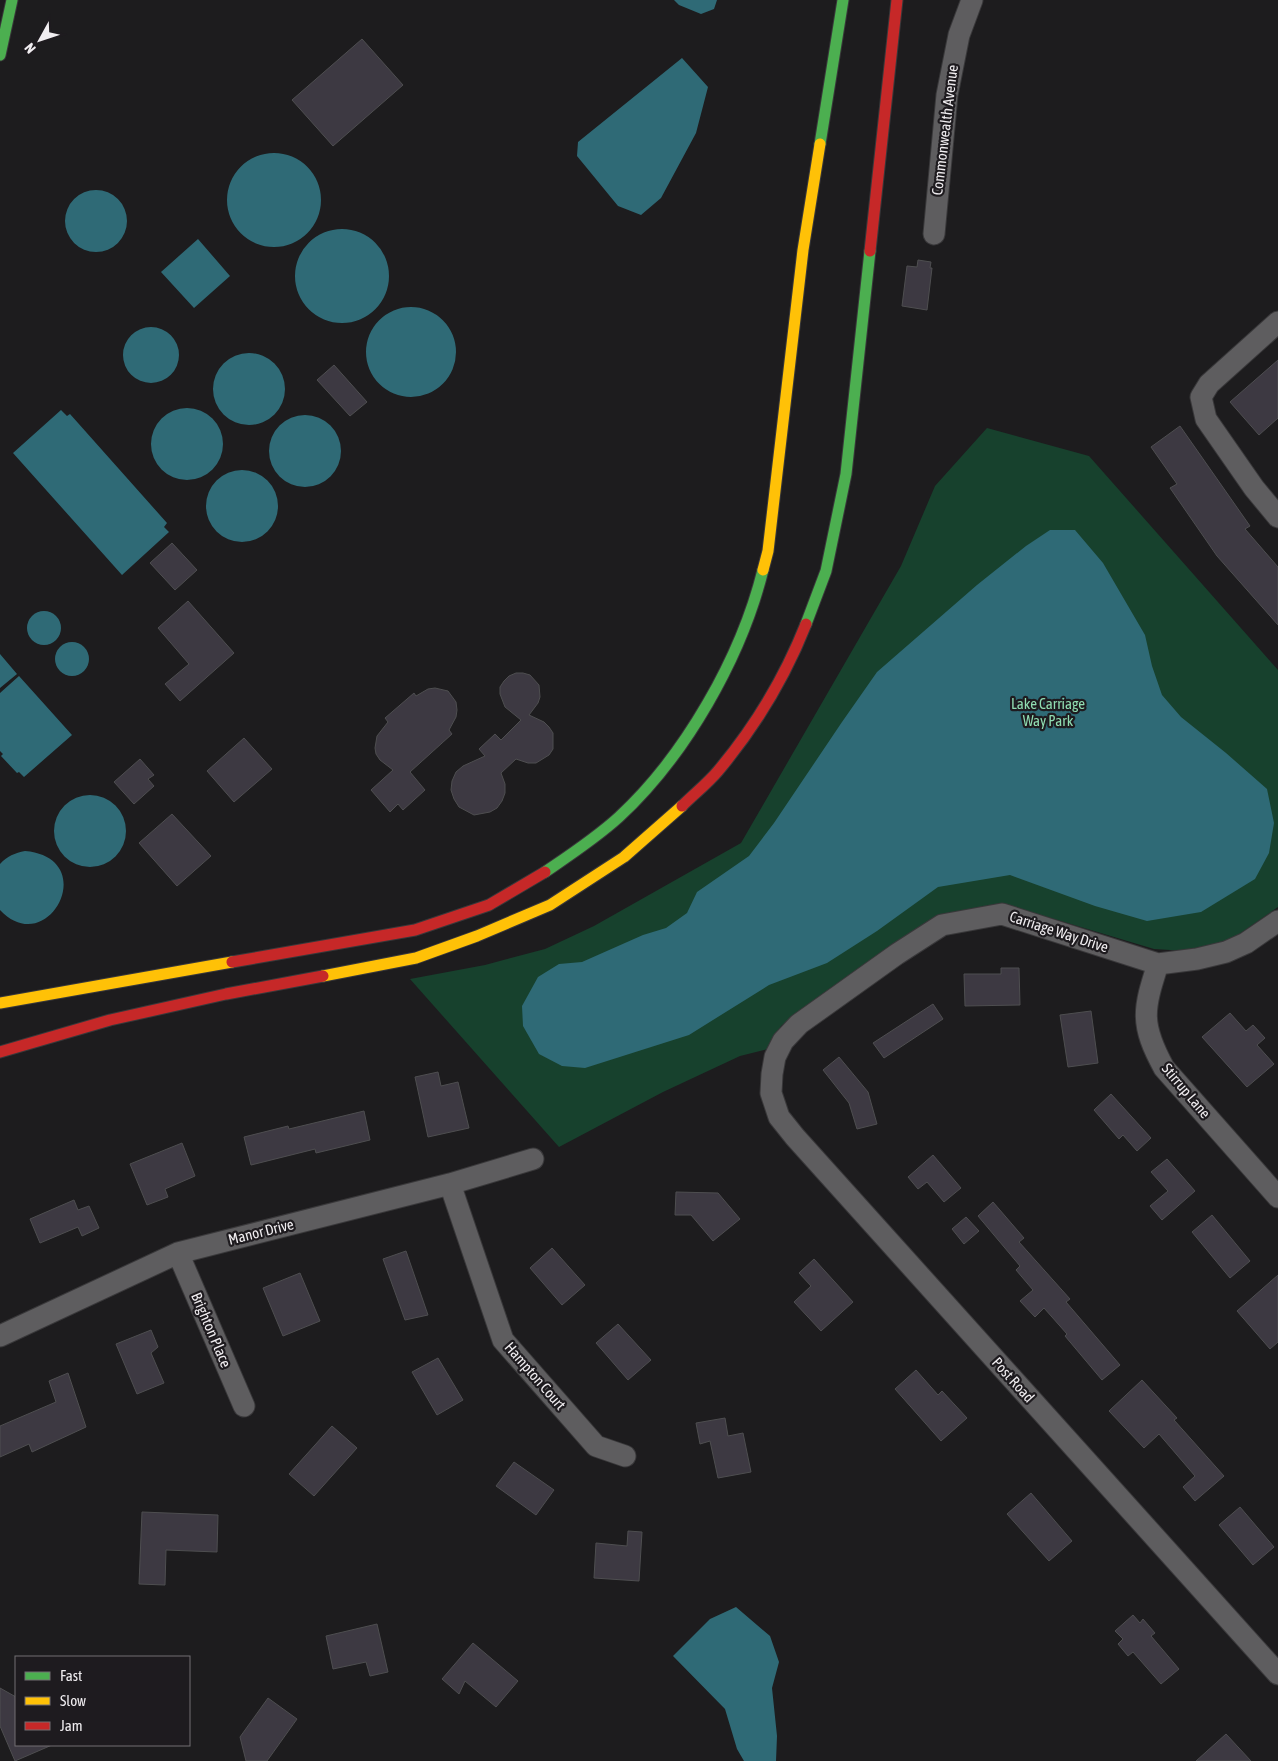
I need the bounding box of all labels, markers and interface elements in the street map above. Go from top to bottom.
north arrow [15,15,65,65]
text: N [21,40,39,57]
street label: Commonwealth Avenue [928,63,961,196]
park label: Lake Carriage Way Park [1011,695,1085,729]
street label: Carriage Way Drive [1008,908,1111,956]
street label: Stirrup Lane [1159,1060,1214,1122]
street label: Manor Drive [226,1215,296,1248]
street label: Brighton Place [188,1290,235,1370]
street label: Hampton Court [501,1338,569,1413]
street label: Post Road [989,1354,1038,1406]
legend [15,1656,190,1746]
text: Fast [60,1667,82,1684]
text: Slow [60,1692,86,1709]
text: Jam [60,1717,83,1734]

